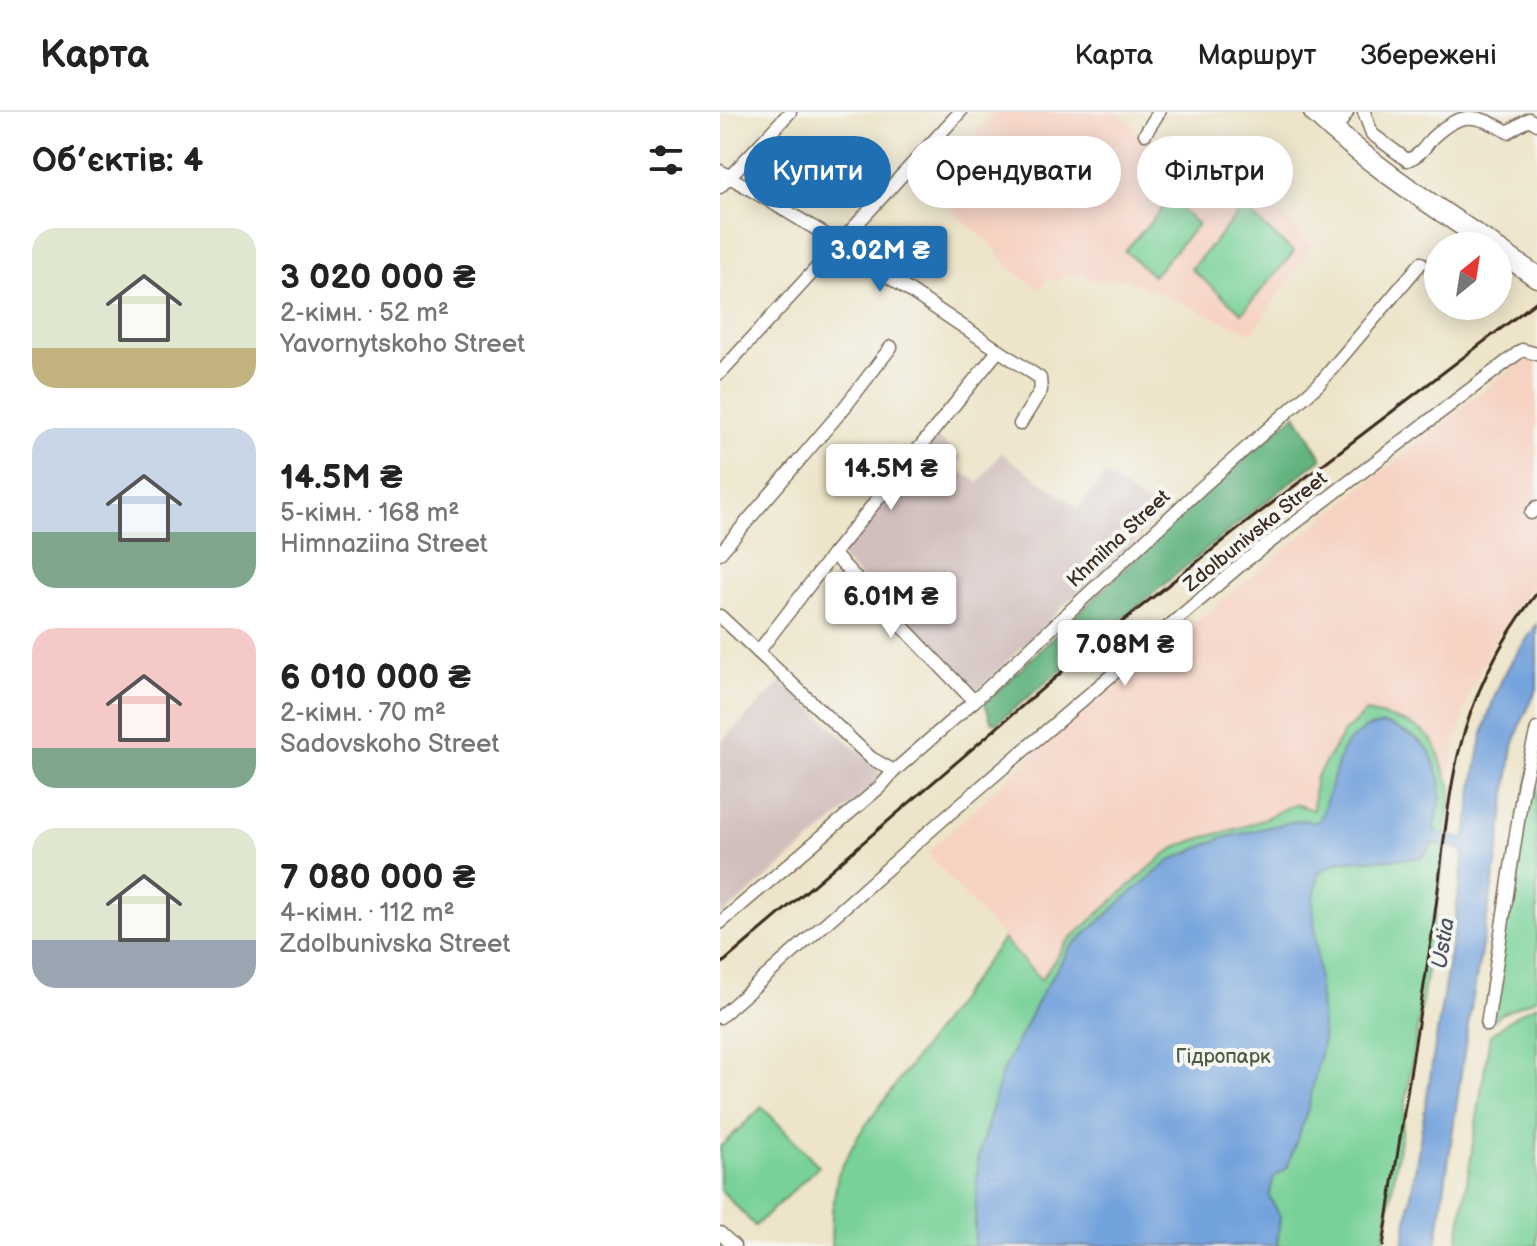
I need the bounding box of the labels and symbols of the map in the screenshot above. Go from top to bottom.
pin: 3.02M ₴ [806,226,954,294]
north arrow [1424,232,1512,320]
pin: 14.5M ₴ [817,444,965,512]
street label: Zdolbunivska Street [1178,467,1332,597]
street label: Khmilna Street [1062,485,1175,593]
pin: 6.01M ₴ [817,572,965,640]
pin: 7.08M ₴ [1051,620,1199,688]
water label: Ustia [1426,916,1461,971]
park label: Гідропарк [1175,1045,1271,1069]

